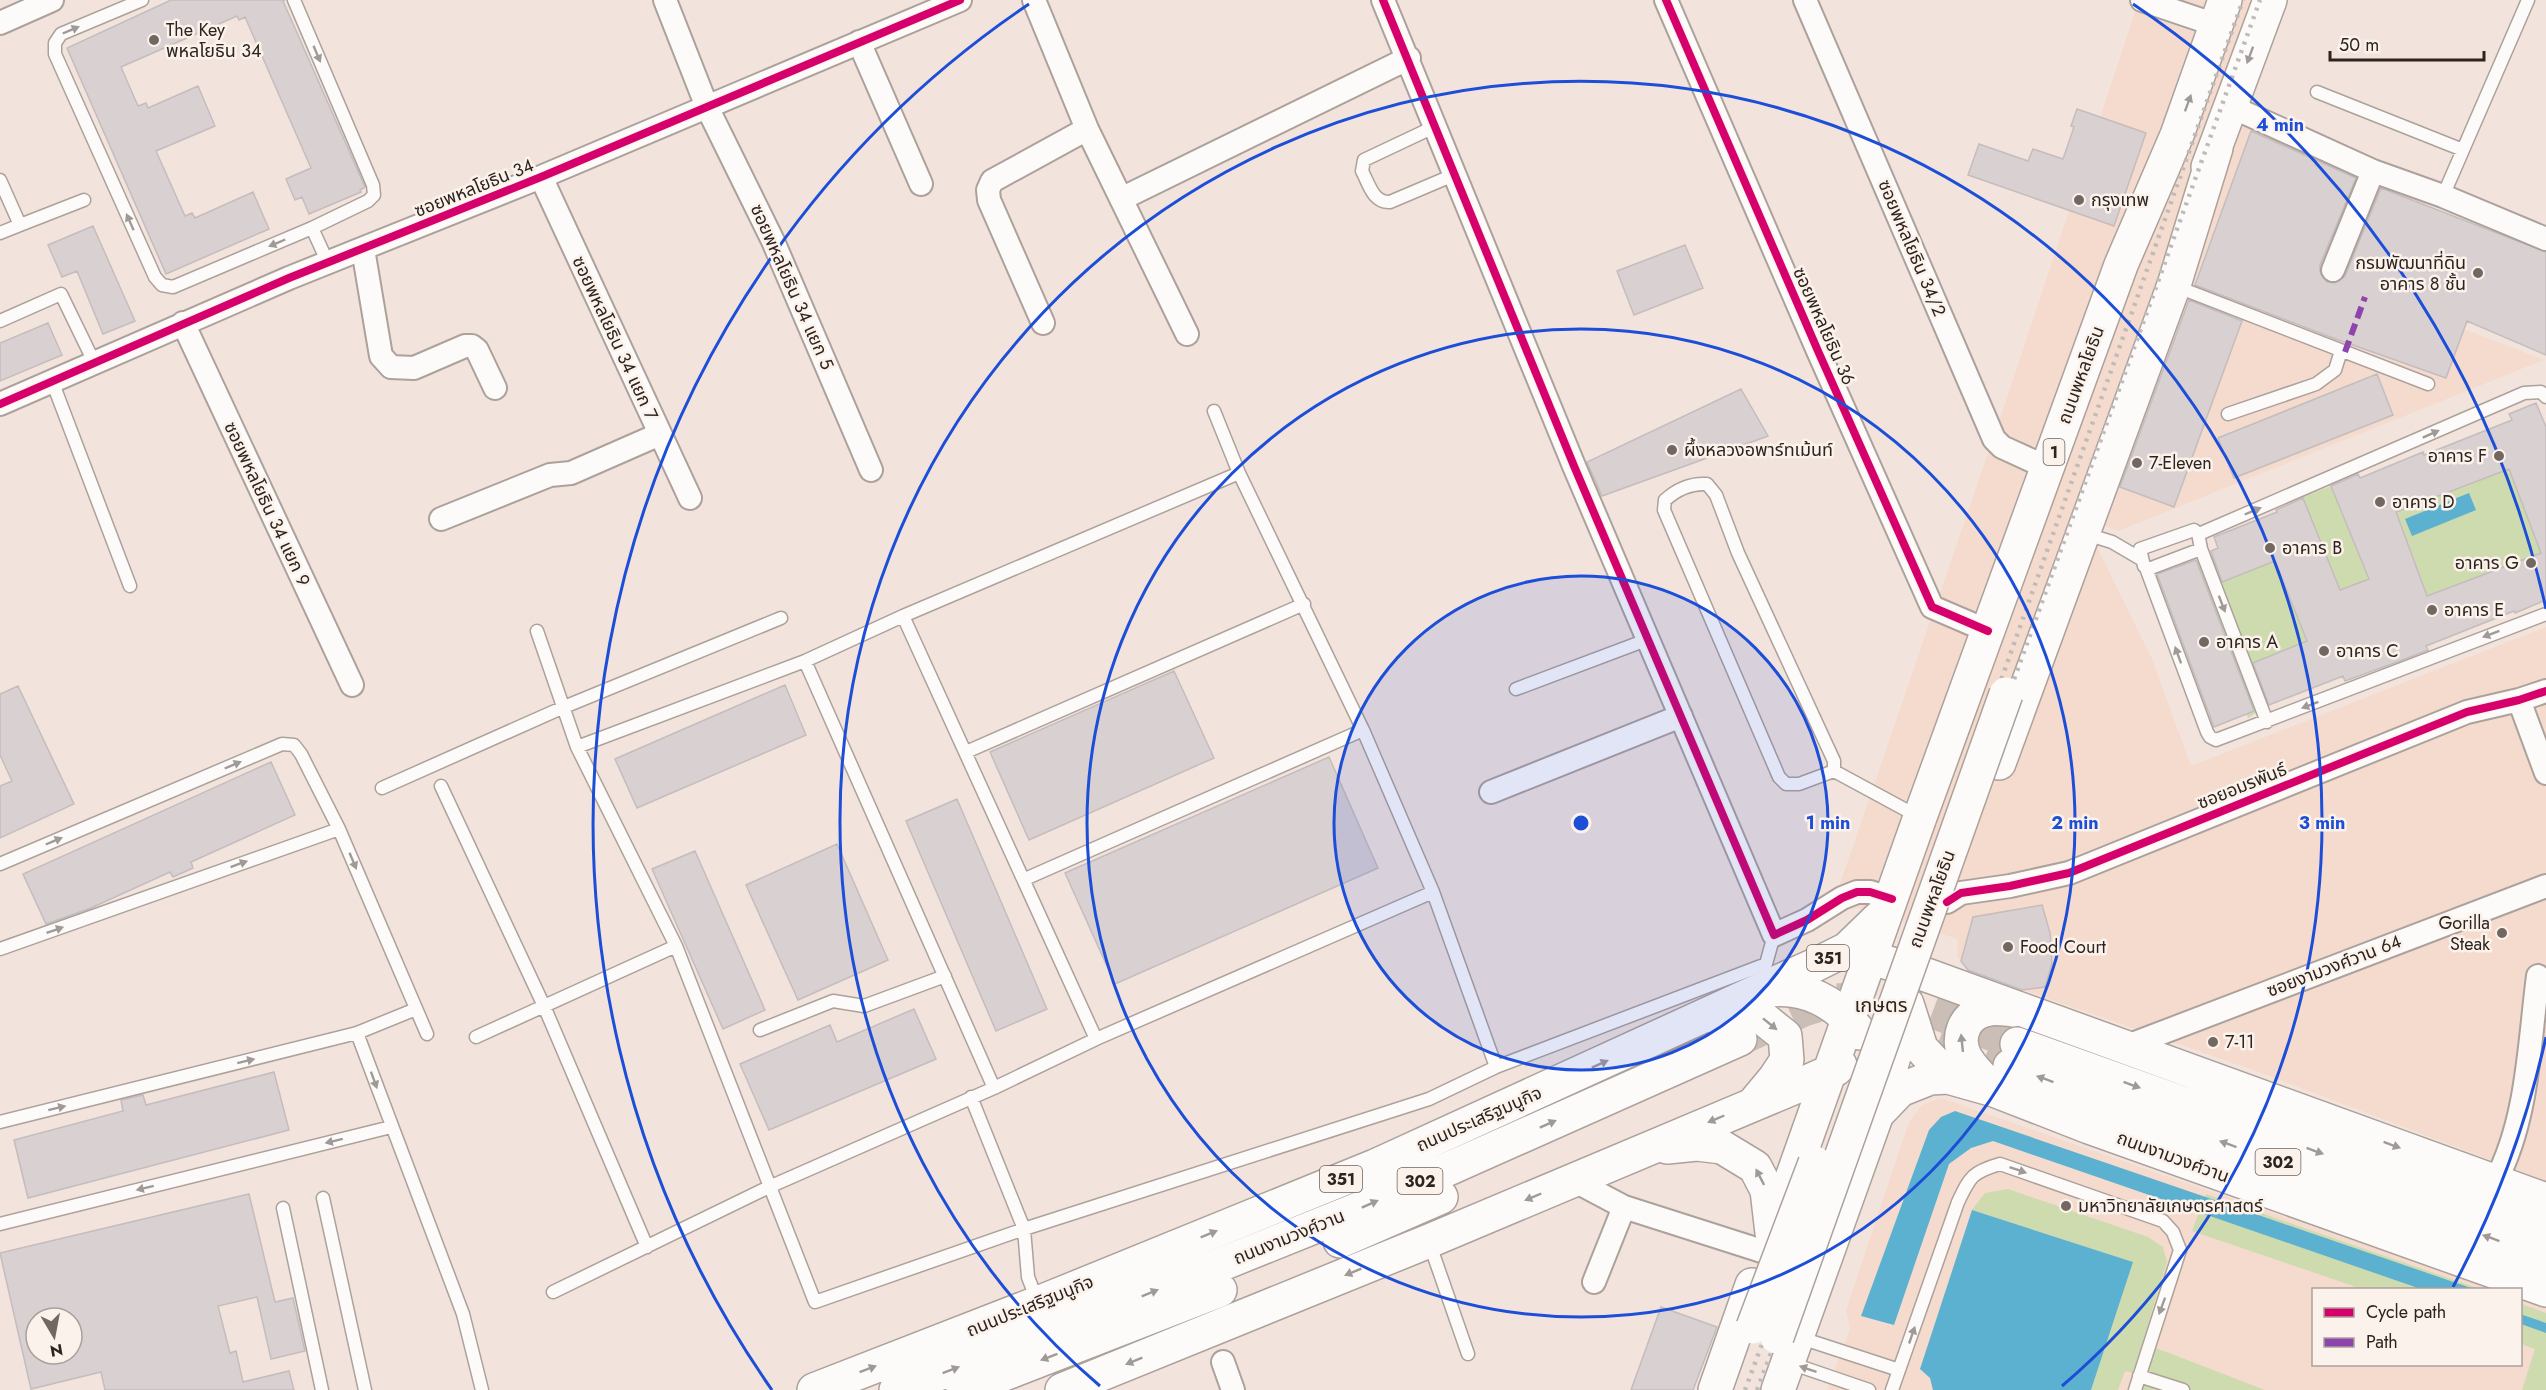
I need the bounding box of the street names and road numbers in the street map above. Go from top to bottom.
street label: ซอยพหลโยธิน 34 [410,152,538,224]
street label: ซอยพหลโยธิน 34/2 [1871,176,1953,320]
street label: ซอยพหลโยธิน 34 แยก 5 [744,200,840,374]
street label: ซอยพหลโยธิน 34 แยก 7 [566,252,665,425]
street label: ซอยพหลโยธิน 36 [1786,263,1862,389]
street label: ถนนพหลโยธิน [2051,322,2111,428]
street label: ซอยพหลโยธิน 34 แยก 9 [217,417,317,591]
road number: 1 [2044,439,2064,465]
street label: ซอยอมรพันธ์ [2193,756,2291,816]
street label: ถนนพหลโยธิน [1902,846,1962,952]
street label: ซอยงามวงศ์วาน 64 [2263,928,2405,1004]
road number: 351 [1807,945,1849,971]
street label: ถนนประเสริฐมนูกิจ [1412,1080,1546,1158]
street label: ถนนงามวงศ์วาน [2113,1125,2233,1189]
road number: 302 [2256,1149,2300,1175]
road number: 351 [1320,1166,1362,1192]
road number: 302 [1398,1168,1442,1194]
street label: ถนนงามวงศ์วาน [1229,1203,1349,1271]
street label: ถนนประเสริฐมนูกิจ [962,1269,1098,1343]

